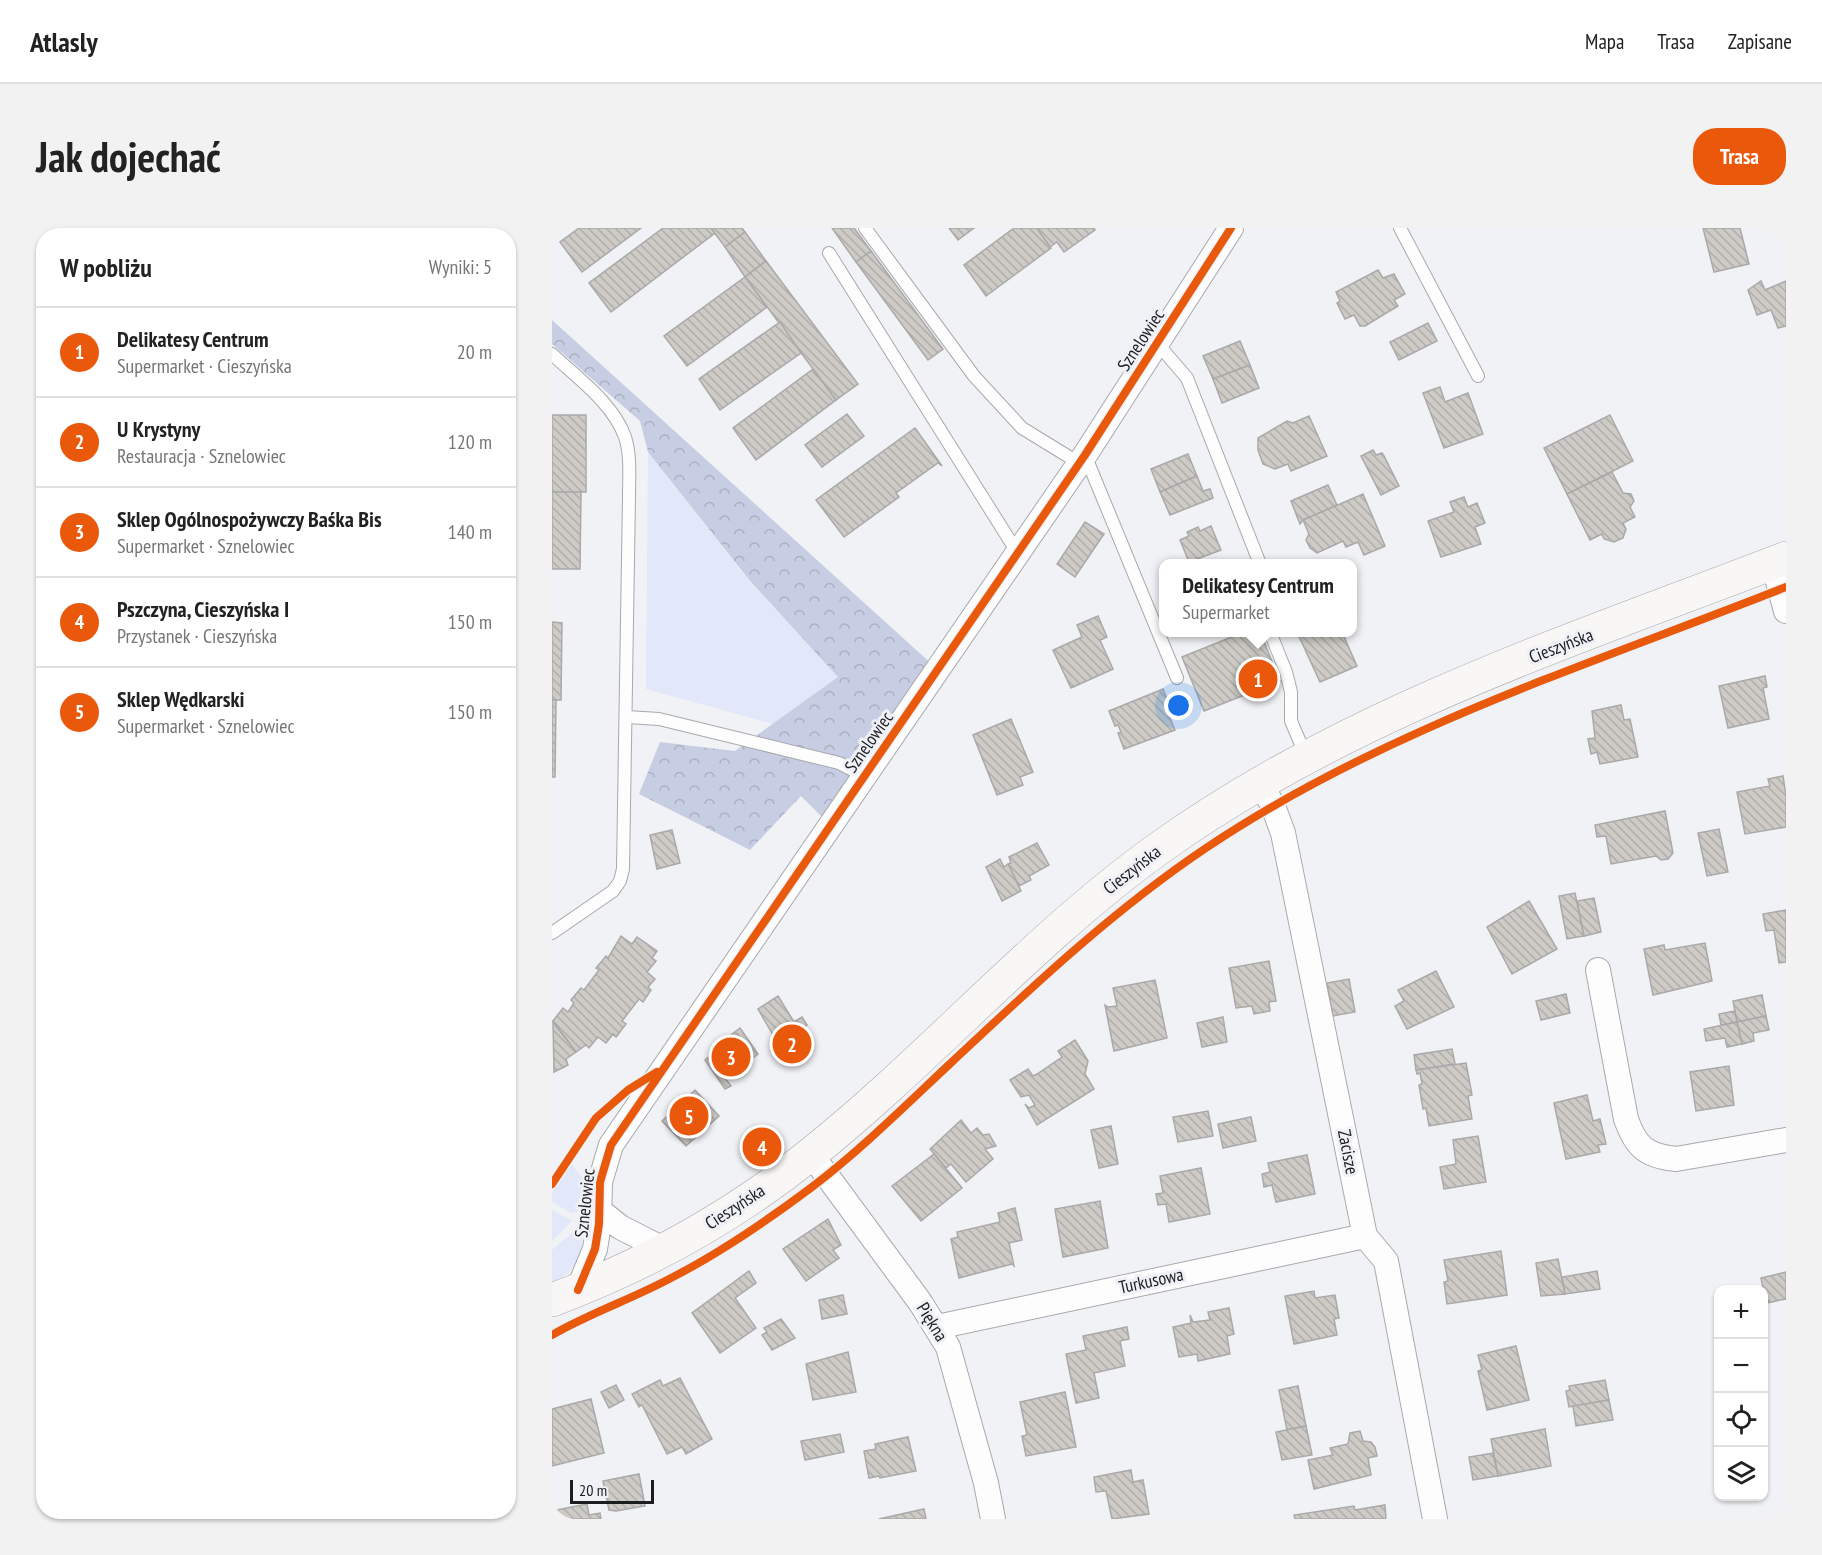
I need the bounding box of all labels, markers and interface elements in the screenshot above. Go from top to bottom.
text: Atlasly [30,23,98,60]
text: Mapa [1585,28,1624,55]
text: Trasa [1657,28,1695,55]
text: Zapisane [1728,28,1792,55]
button: Trasa [1693,128,1786,185]
text: Jak dojechać [36,129,221,184]
text: W pobliżu [60,251,152,284]
text: Wyniki: 5 [429,254,492,280]
street label: Sznelowiec [1112,304,1169,375]
text: Delikatesy Centrum [117,325,269,353]
text: 1 [75,339,84,365]
text: 20 m [457,339,492,365]
text: Supermarket · Cieszyńska [117,353,292,379]
text: U Krystyny [117,415,200,443]
text: 2 [75,429,84,455]
text: 120 m [448,429,492,455]
text: Restauracja · Sznelowiec [117,443,286,469]
text: Sklep Ogólnospożywczy Baśka Bis [117,505,382,533]
text: 3 [75,519,84,545]
text: 140 m [448,519,492,545]
text: Supermarket · Sznelowiec [117,533,295,559]
popup [1159,559,1357,637]
text: Delikatesy Centrum [1182,571,1334,599]
text: Pszczyna, Cieszyńska I [117,595,289,623]
text: Supermarket [1182,599,1270,625]
text: 4 [75,609,84,635]
text: 150 m [448,609,492,635]
text: Przystanek · Cieszyńska [117,623,277,649]
street label: Cieszyńska [1525,623,1596,668]
pin: 1 [1238,656,1278,702]
text: Sklep Wędkarski [117,685,245,713]
your location [1164,691,1193,720]
text: 5 [75,699,84,725]
text: 150 m [448,699,492,725]
street label: Sznelowiec [839,706,898,777]
text: Supermarket · Sznelowiec [117,713,295,739]
street label: Cieszyńska [1098,840,1165,899]
pin: 2 [772,1022,812,1066]
pin: 3 [712,1034,750,1080]
pin: 5 [670,1094,708,1138]
pin: 4 [742,1124,782,1170]
street label: Zacisze [1333,1128,1364,1176]
street label: Sznelowiec [569,1167,600,1239]
street label: Cieszyńska [700,1179,769,1234]
street label: Turkusowa [1116,1262,1185,1299]
map controls [1714,1285,1768,1501]
button: + [1714,1285,1768,1339]
street label: Piękna [912,1298,953,1345]
button: − [1714,1339,1768,1393]
button: locate [1714,1393,1768,1447]
button: layers [1714,1447,1768,1501]
scale bar [570,1477,654,1504]
text: 20 m [579,1480,607,1500]

